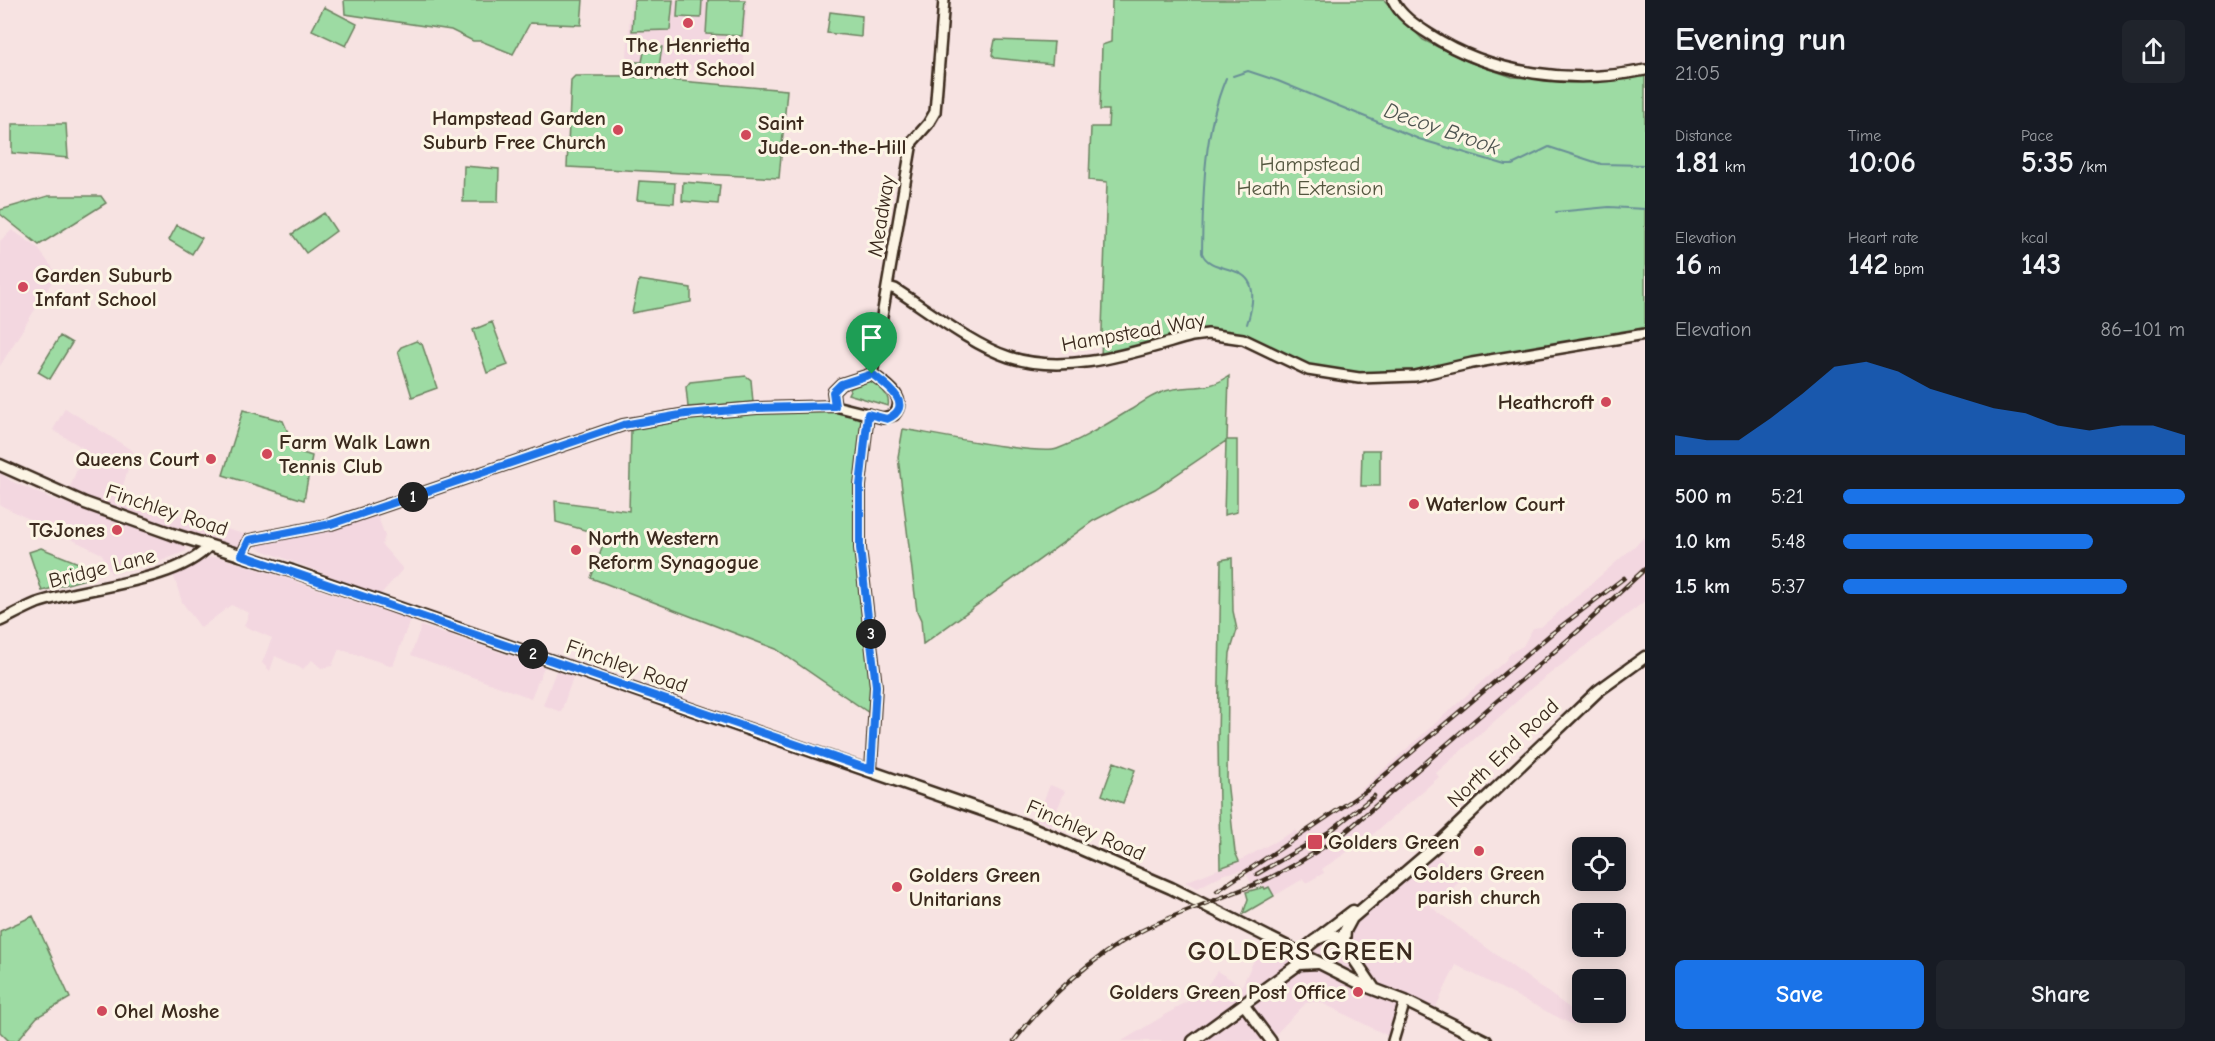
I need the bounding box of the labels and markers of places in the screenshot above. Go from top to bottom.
marker: The Henrietta Barnett School [681,16,695,30]
place label: The Henrietta Barnett School [621,33,755,81]
place label: Hampstead Garden Suburb Free Church [423,106,606,154]
place label: Saint Jude-on-the-Hill [758,111,906,159]
marker: Hampstead Garden Suburb Free Church [611,123,625,137]
marker: Saint Jude-on-the-Hill [739,128,753,142]
place label: Garden Suburb Infant School [35,263,172,311]
marker: Garden Suburb Infant School [16,280,30,294]
pin [846,312,897,374]
place label: Heathcroft [1498,390,1595,414]
marker: Heathcroft [1599,395,1613,409]
place label: Farm Walk Lawn Tennis Club [279,430,430,478]
place label: Queens Court [75,447,200,471]
marker: Farm Walk Lawn Tennis Club [260,447,274,461]
marker: Queens Court [204,452,218,466]
pin: 1 [398,482,428,512]
place label: Waterlow Court [1426,492,1566,516]
marker: Waterlow Court [1407,497,1421,511]
place label: TGJones [29,518,105,542]
marker: TGJones [110,523,124,537]
place label: North Western Reform Synagogue [588,526,759,574]
marker: North Western Reform Synagogue [569,543,583,557]
pin: 3 [856,619,886,649]
pin: 2 [518,639,548,669]
place label: Golders Green [1328,830,1459,854]
marker: Golders Green [1306,833,1324,851]
marker: Golders Green parish church [1472,844,1486,858]
place label: Golders Green parish church [1413,861,1545,909]
place label: Golders Green Unitarians [909,863,1040,911]
marker: Golders Green Unitarians [890,880,904,894]
place label: Golders Green Post Office [1109,980,1346,1004]
marker: Golders Green Post Office [1351,985,1365,999]
place label: Ohel Moshe [114,999,219,1023]
marker: Ohel Moshe [95,1004,109,1018]

